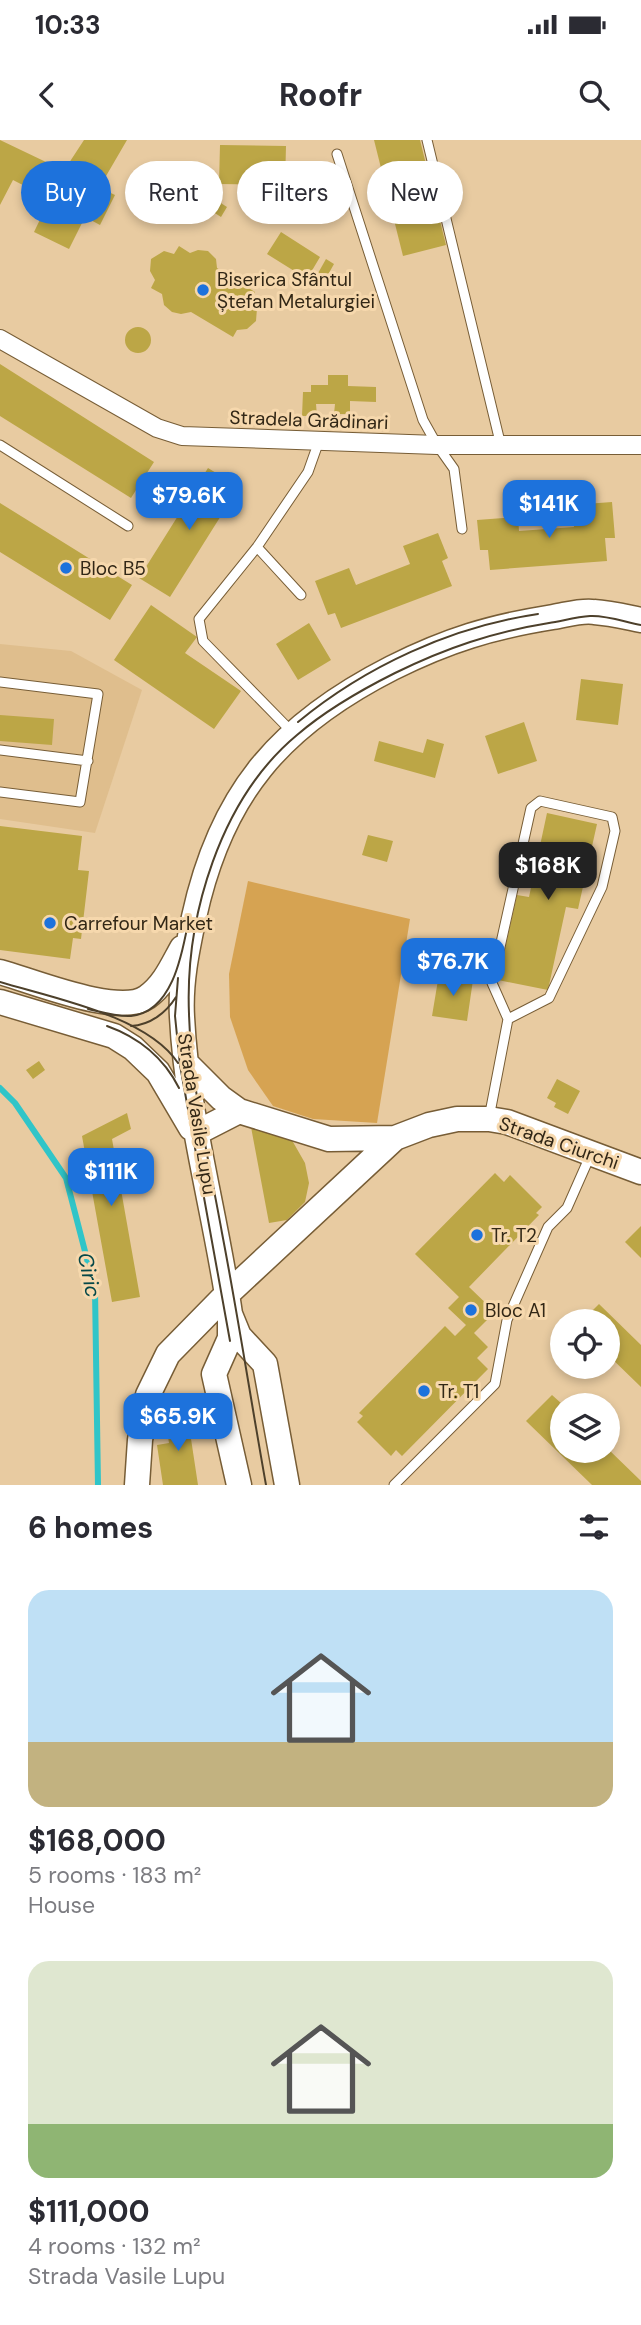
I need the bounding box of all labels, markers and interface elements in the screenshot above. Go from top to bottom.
text: 10:33 [35,8,101,42]
text: Roofr [279,74,362,116]
icon: back [28,76,66,114]
icon: search [575,76,613,114]
chip: Buy [21,161,111,224]
chip: Rent [125,161,223,224]
chip: Filters [237,161,353,224]
chip: New [367,161,463,224]
place label: Biserica Sfântul Ștefan Metalurgiei [217,267,375,314]
marker: Biserica Sfântul Ștefan Metalurgiei [195,282,211,298]
street label: Stradela Grădinari [229,405,389,435]
pin: $79.6K [132,472,246,532]
text: $79.6K [152,480,226,510]
pin: $141K [500,480,598,540]
text: $141K [519,488,579,518]
place label: Bloc B5 [80,556,146,581]
marker: Bloc B5 [58,560,74,576]
pin: $168K [499,842,597,902]
text: $168K [515,850,581,880]
place label: Carrefour Market [64,911,213,936]
marker: Carrefour Market [42,915,58,931]
pin: $76.7K [396,938,510,998]
text: $76.7K [417,946,489,976]
street label: Strada Vasile Lupu [172,1032,222,1196]
street label: Strada Ciurchi [496,1111,622,1175]
pin: $111K [62,1149,160,1208]
text: $111K [84,1156,138,1186]
place label: Tr. T2 [491,1223,537,1248]
marker: Tr. T2 [469,1227,485,1243]
water label: Ciric [71,1250,107,1300]
place label: Bloc A1 [485,1298,546,1323]
marker: Bloc A1 [463,1302,479,1318]
map controls [550,1309,620,1463]
button: locate [550,1309,620,1379]
place label: Tr. T1 [438,1379,479,1404]
marker: Tr. T1 [416,1383,432,1399]
button: layers [550,1393,620,1463]
pin: $65.9K [121,1394,235,1453]
text: $65.9K [139,1401,217,1431]
text: 6 homes [28,1508,153,1547]
icon: filters [575,1508,613,1546]
icon: home [258,1635,384,1761]
text: $168,000 [28,1821,166,1860]
text: 5 rooms · 183 m² [28,1860,201,1890]
text: House [28,1890,95,1920]
icon: home [258,2006,384,2132]
text: $111,000 [28,2192,150,2231]
text: 4 rooms · 132 m² [28,2231,200,2261]
text: Strada Vasile Lupu [28,2261,225,2291]

